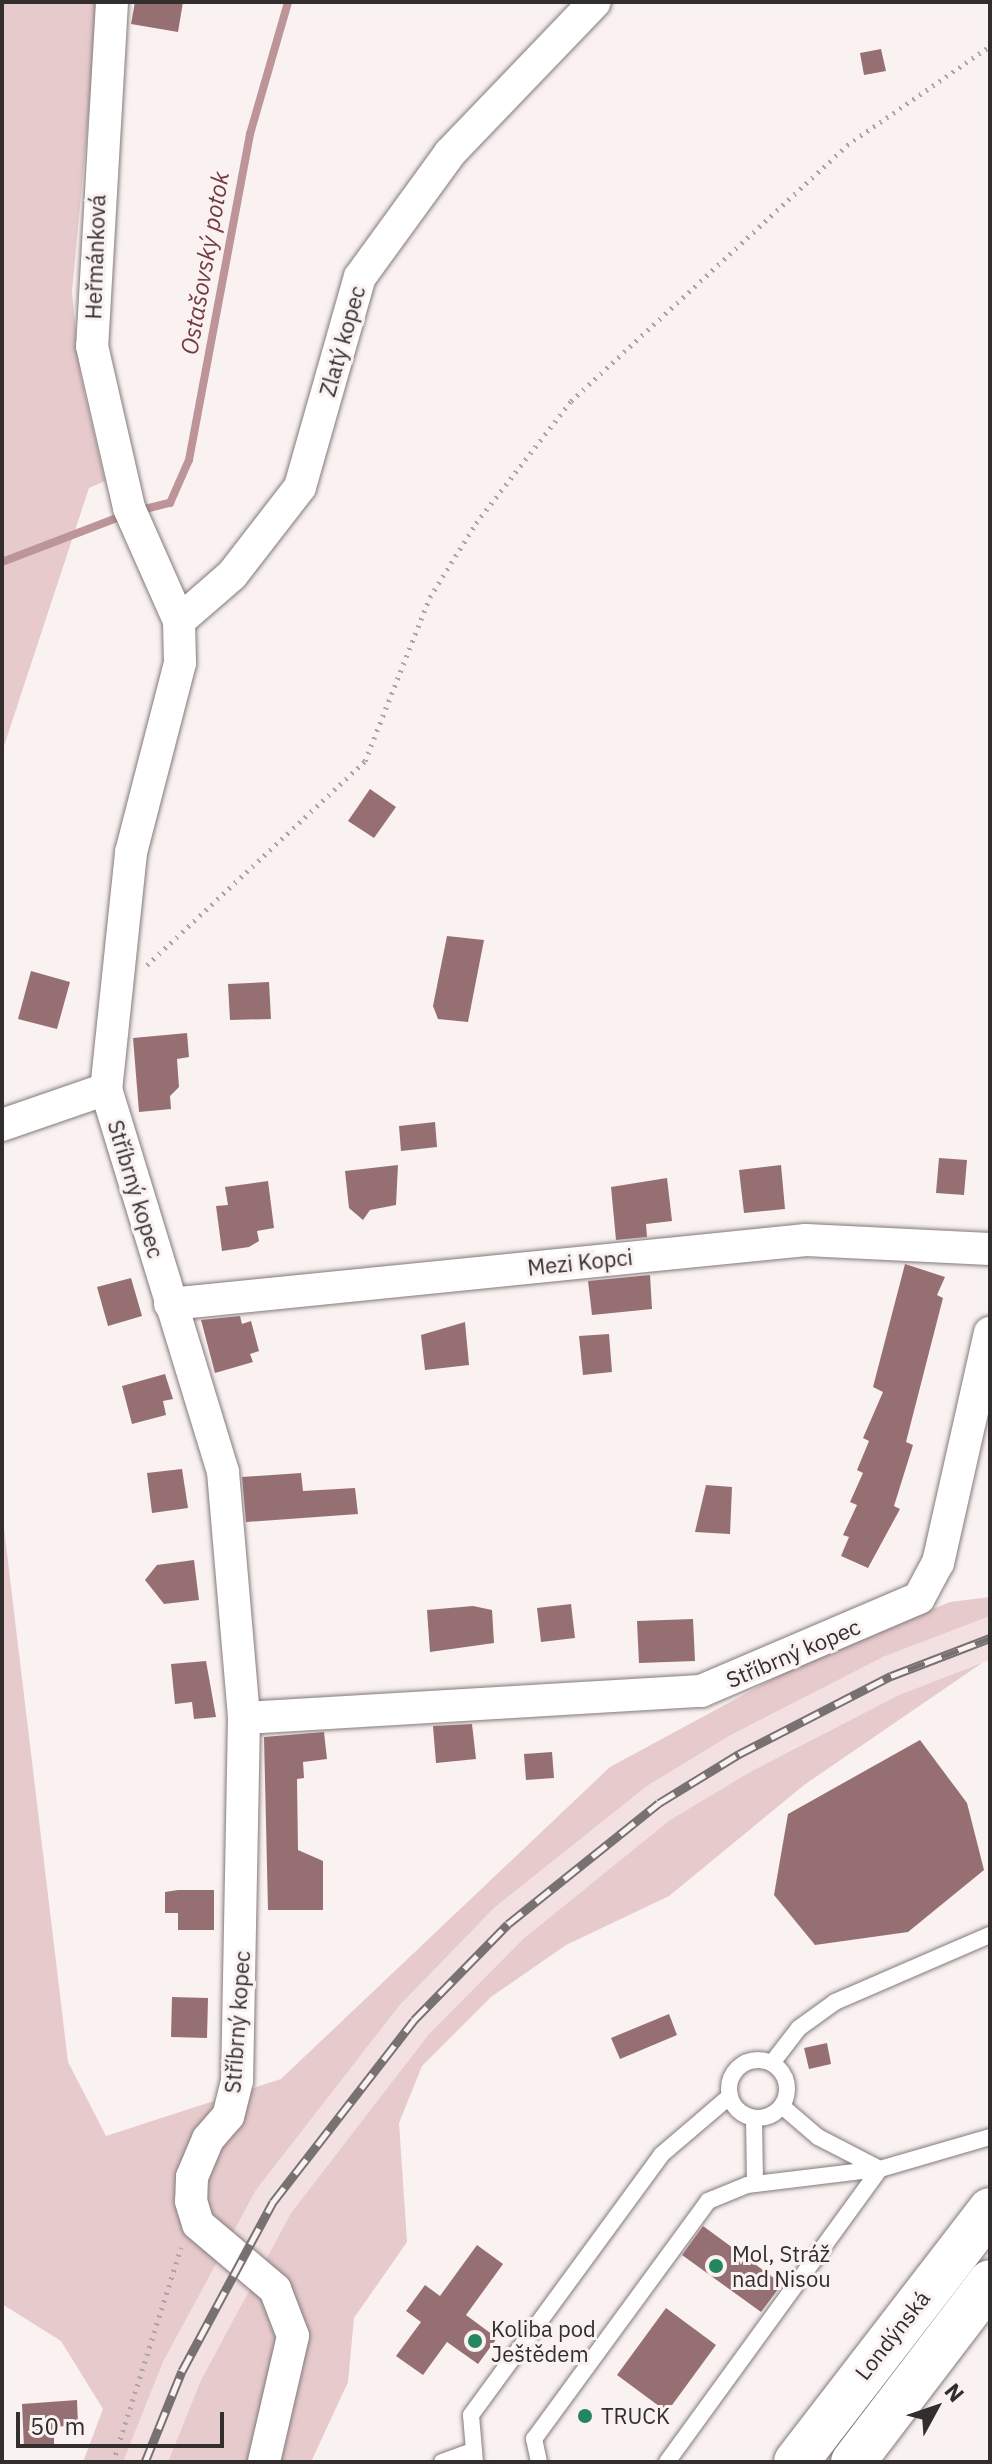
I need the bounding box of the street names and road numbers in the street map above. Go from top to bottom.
street label: Heřmánková [80,194,110,320]
street label: Zlatý kopec [314,283,370,399]
street label: Stříbrný kopec [102,1117,170,1261]
street label: Mezi Kopci [526,1243,634,1281]
street label: Stříbrný kopec [722,1613,864,1693]
street label: Stříbrný kopec [219,1950,255,2094]
street label: Londýnská [849,2285,935,2385]

